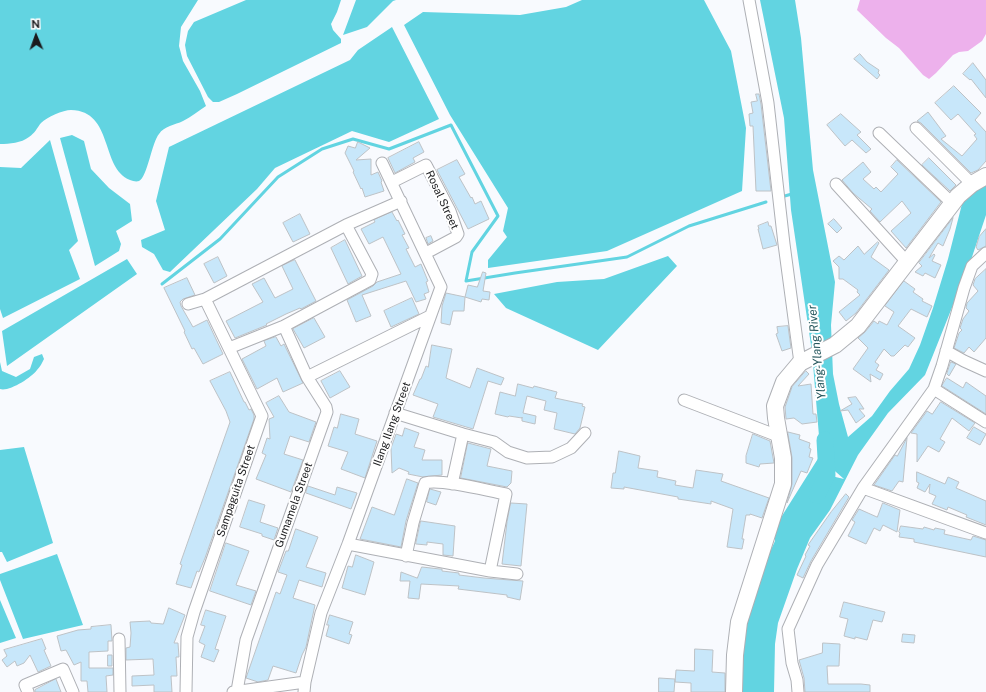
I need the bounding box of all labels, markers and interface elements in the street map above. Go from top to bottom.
north arrow [16,16,56,56]
text: N [31,18,40,30]
street label: Rosal Street [423,169,461,231]
water label: Ylang-Ylang River [805,304,829,400]
street label: Ilang Ilang Street [371,380,413,468]
street label: Sampaguita Street [214,443,258,539]
street label: Gumamela Street [272,460,316,550]

